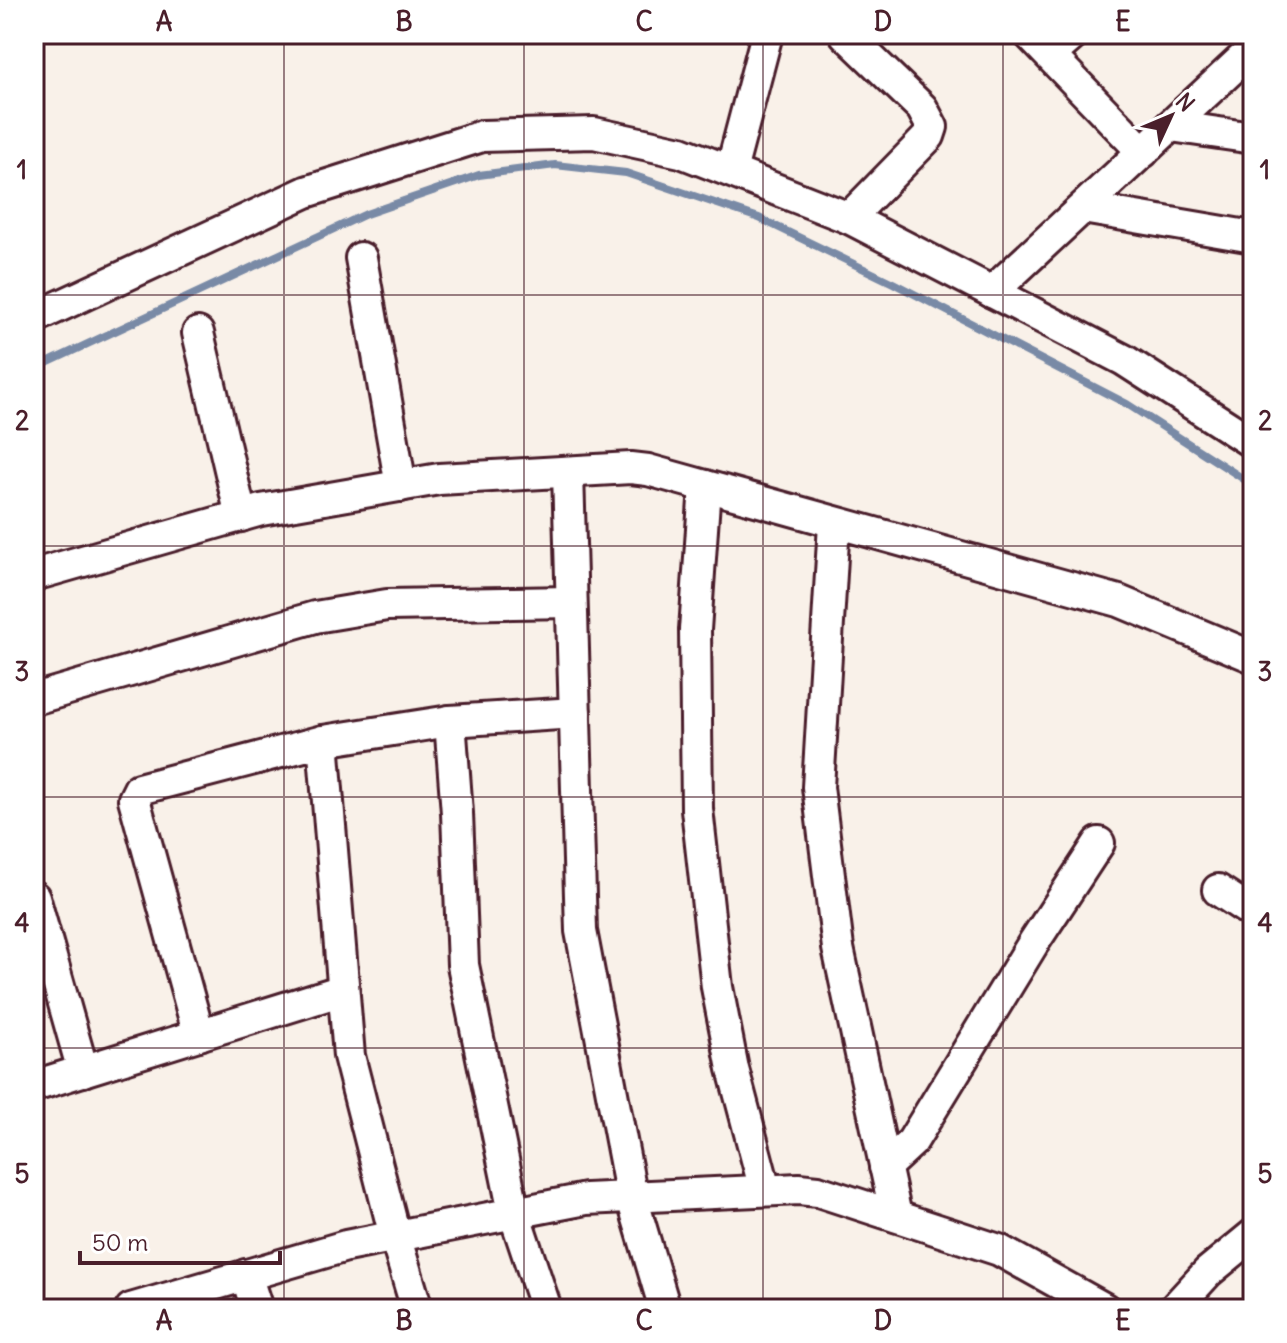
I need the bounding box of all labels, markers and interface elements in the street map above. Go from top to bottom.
text: A [156,5,173,38]
text: B [395,5,413,38]
text: C [635,5,653,38]
text: D [874,5,892,38]
text: E [1115,5,1131,38]
north arrow [1131,76,1211,156]
text: N [1170,87,1201,117]
text: 1 [17,153,27,186]
text: 1 [1260,153,1270,186]
text: 2 [15,404,29,437]
text: 2 [1258,404,1272,437]
text: 3 [15,655,29,688]
text: 3 [1258,655,1272,688]
text: 4 [14,906,30,939]
text: 4 [1257,906,1273,939]
text: 5 [15,1157,30,1190]
text: 5 [1258,1157,1273,1190]
scale bar [80,1215,280,1265]
text: 50 m [92,1227,148,1257]
text: A [156,1304,173,1337]
text: B [395,1304,413,1337]
text: C [635,1304,653,1337]
text: D [874,1304,892,1337]
text: E [1115,1304,1131,1337]

